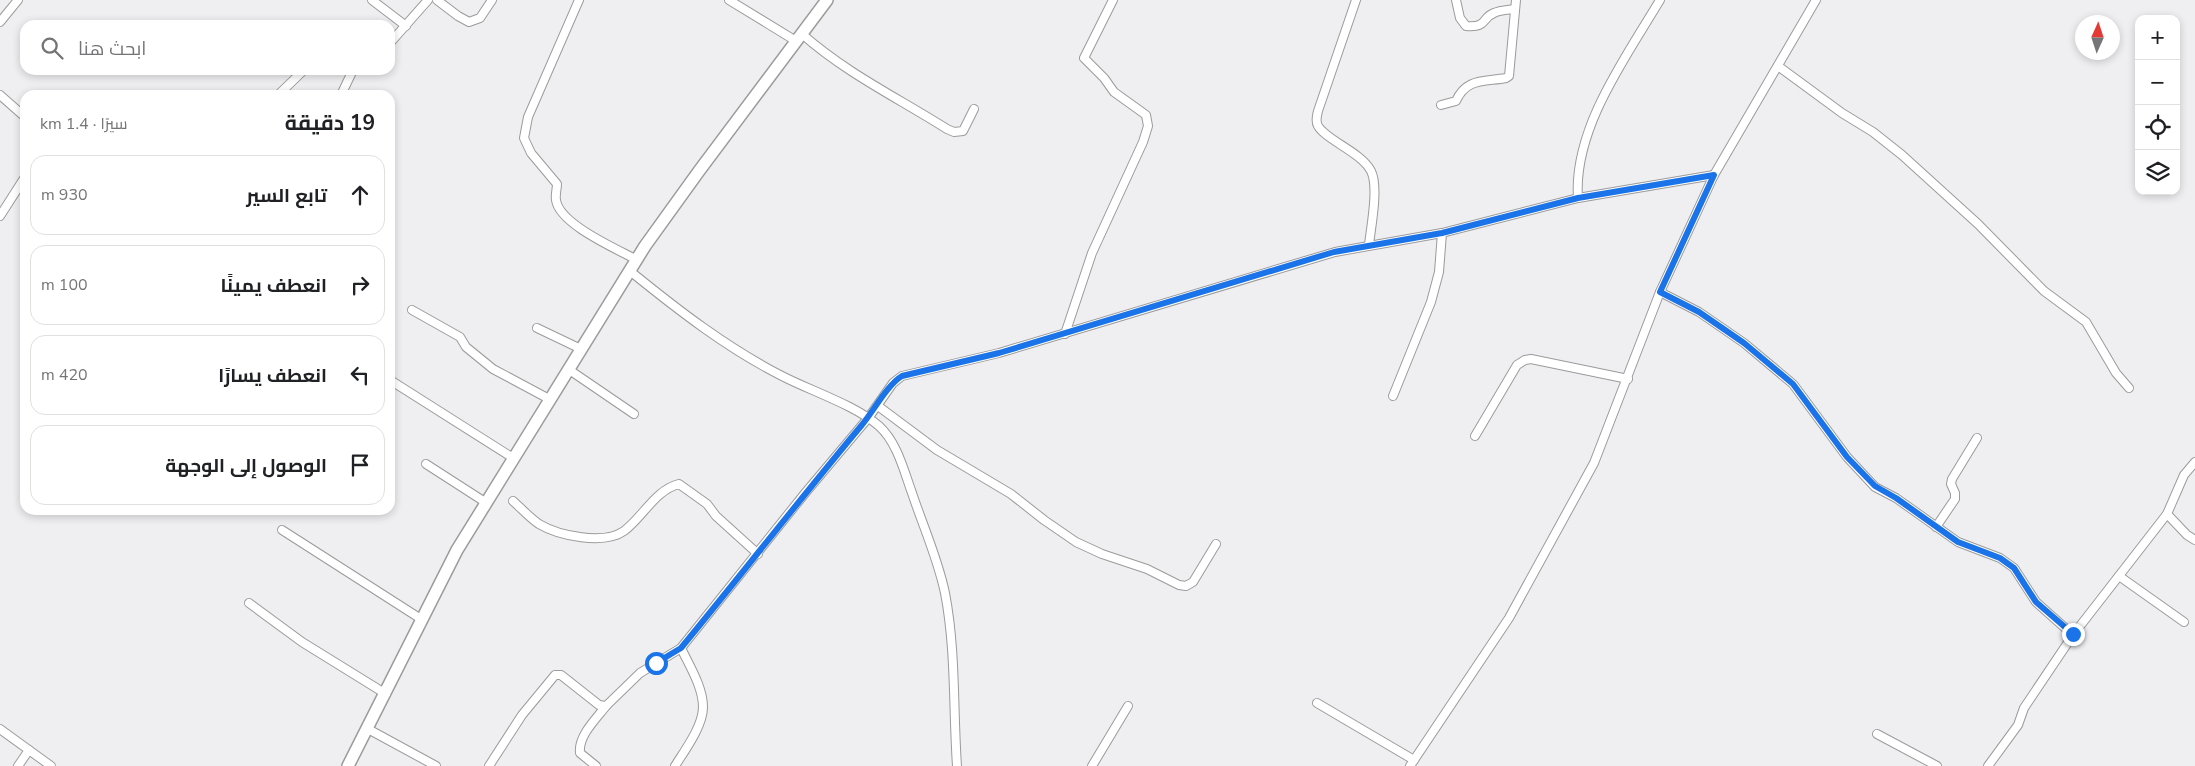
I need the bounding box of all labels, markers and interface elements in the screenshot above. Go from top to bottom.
north arrow [2075,15,2120,60]
map controls [2135,15,2180,195]
button: + [2135,15,2180,60]
search box [20,20,395,75]
icon: search [38,34,66,62]
text: ابحث هنا [78,36,146,62]
button: − [2135,60,2180,105]
button: locate [2135,105,2180,150]
text: 19 دقيقة [285,109,375,137]
text: سيرًا · 1.4 km [40,113,128,135]
button: layers [2135,150,2180,195]
icon: ahead [346,181,374,209]
text: تابع السير [246,183,327,209]
text: 930 m [41,184,88,206]
icon: right [346,271,374,299]
text: انعطف يمينًا [221,273,327,299]
text: 100 m [41,274,88,296]
icon: left [346,361,374,389]
text: انعطف يسارًا [218,363,327,389]
text: 420 m [41,364,88,386]
icon: arrive [346,451,374,479]
text: الوصول إلى الوجهة [165,453,327,479]
route end [2062,623,2085,646]
route start [645,652,668,675]

